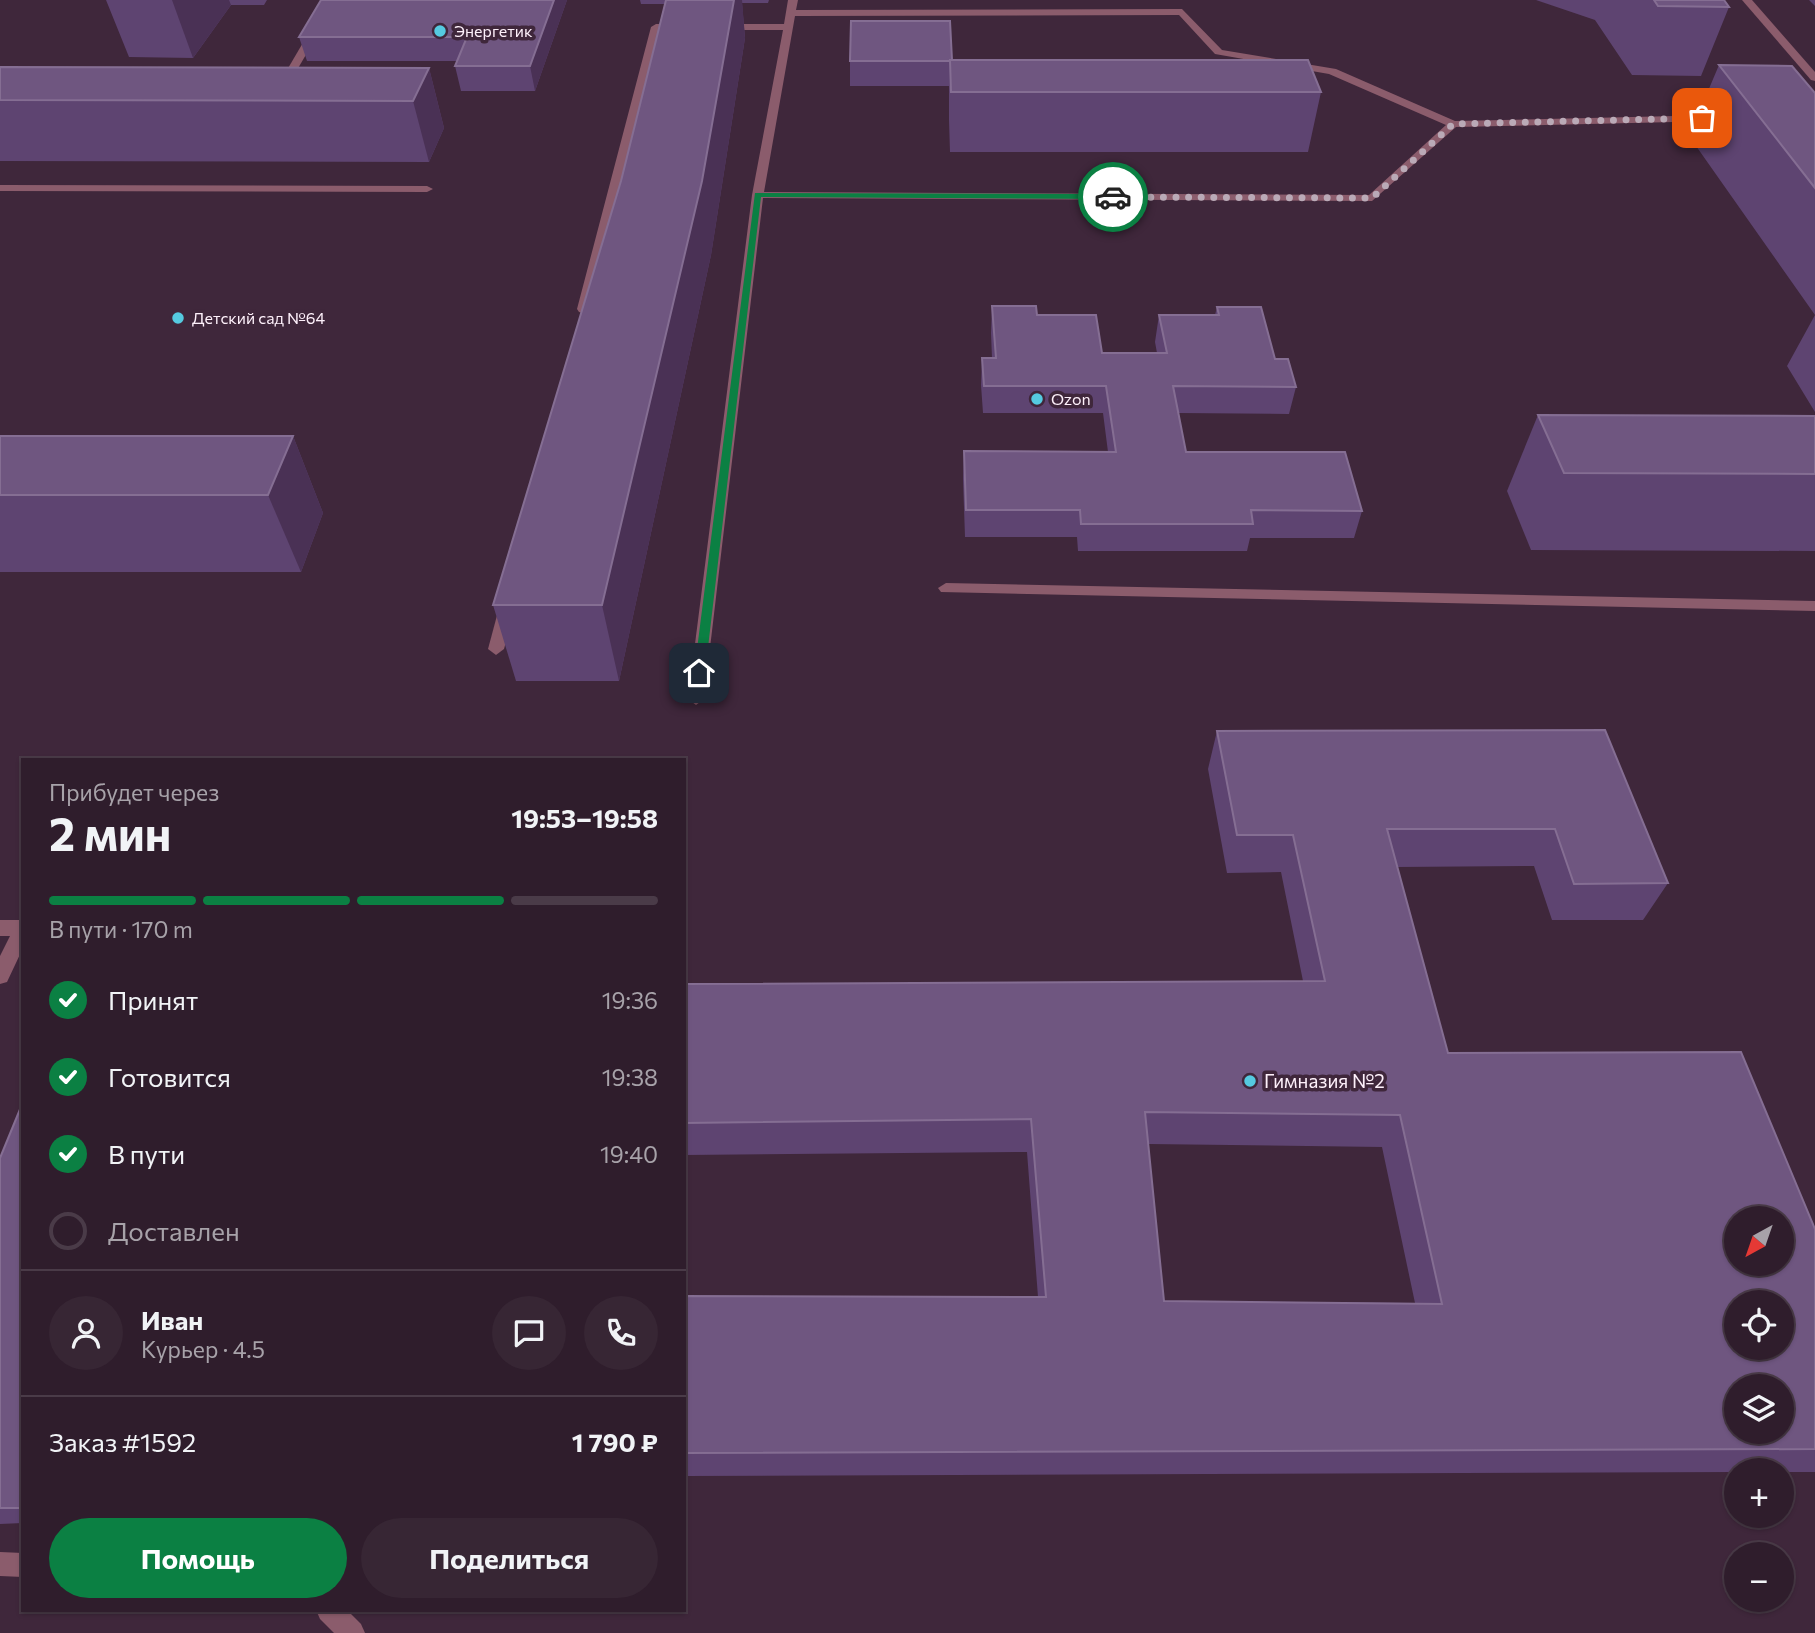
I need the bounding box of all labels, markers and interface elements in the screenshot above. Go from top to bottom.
place label: Энергетик [454,21,533,40]
marker: Энергетик [432,23,448,39]
pin [1672,88,1732,148]
icon: bag [1683,99,1721,137]
courier [1078,162,1148,232]
icon: car [1094,178,1132,216]
place label: Детский сад №64 [192,308,325,327]
marker: Детский сад №64 [170,310,186,326]
place label: Ozon [1051,389,1091,408]
marker: Ozon [1029,391,1045,407]
pin [669,643,729,703]
icon: home [680,654,718,692]
text: Прибудет через [49,778,219,806]
text: 19:53–19:58 [511,802,658,833]
text: 2 мин [49,804,171,860]
text: В пути · 170 m [49,915,193,943]
icon: check [49,981,87,1019]
text: Принят [108,984,198,1015]
text: 19:36 [602,986,658,1014]
icon: check [49,1058,87,1096]
text: Готовится [108,1061,231,1092]
text: 19:38 [602,1063,658,1091]
place label: Гимназия №2 [1264,1069,1385,1092]
marker: Гимназия №2 [1242,1073,1258,1089]
icon: check [49,1135,87,1173]
text: В пути [108,1138,185,1169]
text: 19:40 [600,1140,658,1168]
north arrow [1724,1206,1794,1276]
map controls [1724,1206,1794,1612]
text: Доставлен [108,1215,240,1246]
button: locate [1724,1290,1794,1360]
button: person [49,1296,123,1370]
button: chat [492,1296,566,1370]
button: phone [584,1296,658,1370]
text: Иван [141,1304,203,1335]
text: Курьер · 4.5 [141,1335,265,1363]
button: layers [1724,1374,1794,1444]
text: Заказ #1592 [49,1426,196,1457]
text: 1 790 ₽ [572,1426,658,1457]
button: + [1724,1458,1794,1528]
button: Помощь [49,1518,347,1598]
button: Поделиться [361,1518,658,1598]
button: − [1724,1542,1794,1612]

